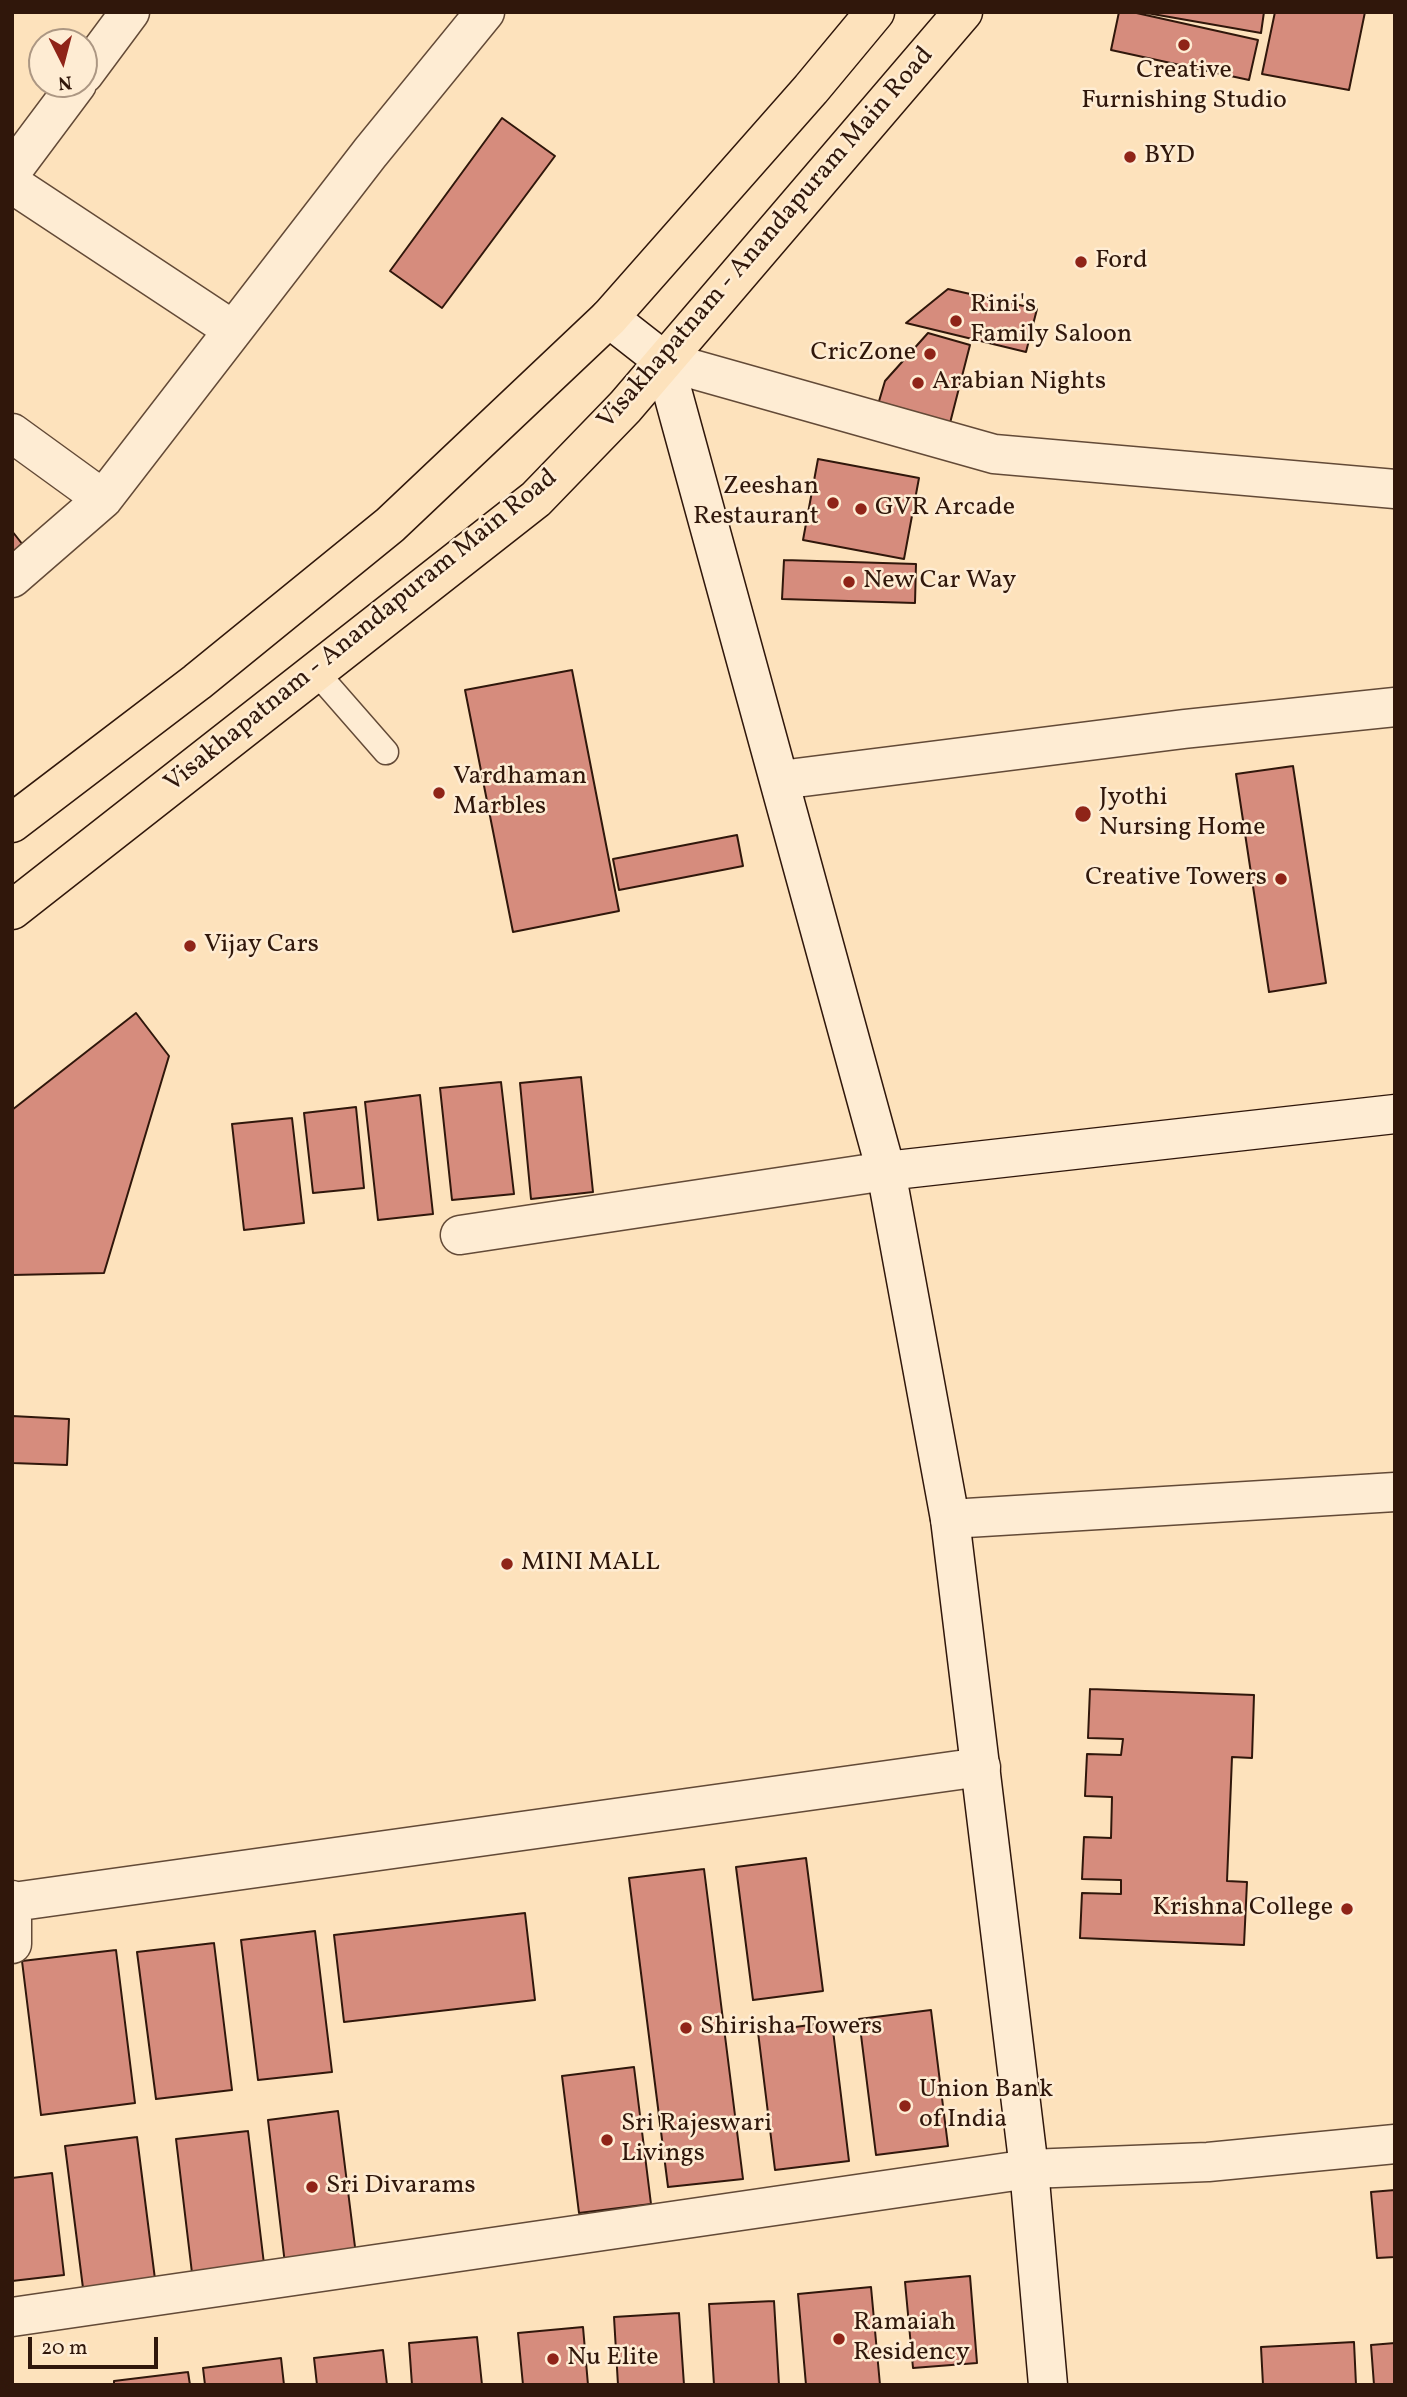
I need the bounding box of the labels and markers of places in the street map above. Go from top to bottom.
marker: Creative Furnishing Studio [1176,37,1192,53]
place label: Creative Furnishing Studio [1081,56,1287,118]
place label: BYD [1144,141,1195,173]
marker: BYD [1122,149,1138,165]
place label: Ford [1095,246,1148,278]
marker: Ford [1073,254,1089,270]
place label: Rini's Family Saloon [970,290,1132,352]
marker: Rini's Family Saloon [948,313,964,329]
place label: CricZone [811,338,916,370]
marker: CricZone [922,346,938,362]
place label: Arabian Nights [932,367,1106,399]
marker: Arabian Nights [910,375,926,391]
place label: Zeeshan Restaurant [693,472,819,534]
place label: GVR Arcade [875,493,1015,525]
marker: Zeeshan Restaurant [825,495,841,511]
marker: GVR Arcade [853,501,869,517]
place label: New Car Way [863,566,1016,598]
marker: New Car Way [841,574,857,590]
place label: Vardhaman Marbles [453,762,587,824]
place label: Jyothi Nursing Home [1099,783,1266,844]
marker: Vardhaman Marbles [431,785,447,801]
marker: Jyothi Nursing Home [1073,804,1093,824]
place label: Creative Towers [1085,863,1267,895]
marker: Creative Towers [1273,871,1289,887]
place label: Vijay Cars [204,930,319,962]
marker: Vijay Cars [182,938,198,954]
place label: MINI MALL [521,1548,660,1580]
marker: MINI MALL [499,1556,515,1572]
place label: Krishna College [1152,1893,1333,1925]
marker: Krishna College [1339,1901,1355,1917]
place label: Shirisha Towers [700,2012,882,2044]
marker: Shirisha Towers [678,2020,694,2036]
place label: Union Bank of India [919,2075,1053,2136]
marker: Union Bank of India [897,2098,913,2114]
place label: Sri Rajeswari Livings [621,2109,772,2170]
marker: Sri Rajeswari Livings [599,2132,615,2148]
place label: Sri Divarams [326,2171,476,2203]
marker: Sri Divarams [304,2179,320,2195]
place label: Ramaiah Residency [853,2308,970,2370]
marker: Ramaiah Residency [831,2331,847,2347]
place label: Nu Elite [567,2343,659,2375]
marker: Nu Elite [545,2351,561,2367]

